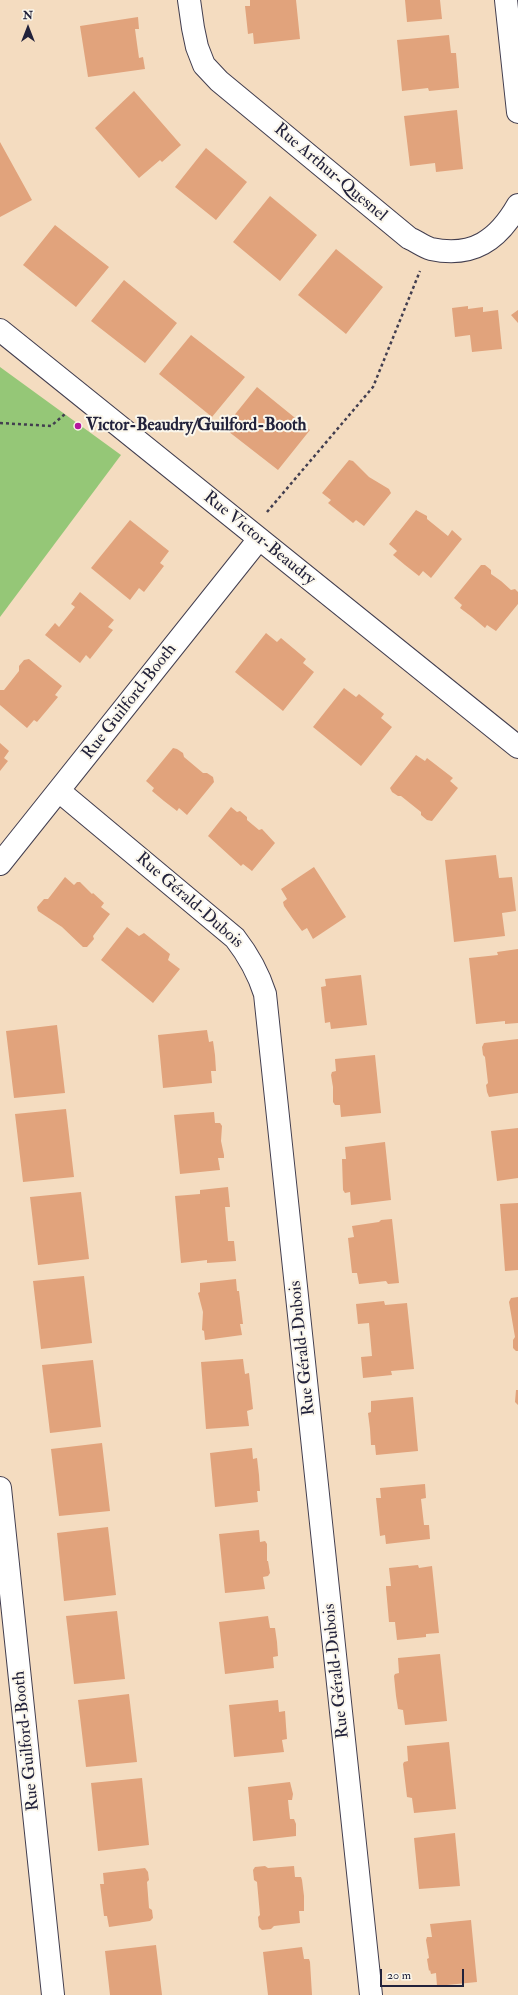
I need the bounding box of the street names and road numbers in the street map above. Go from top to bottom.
street label: Rue Arthur-Quesnel [269,120,391,226]
street label: Rue Victor-Beaudry [199,488,319,590]
street label: Rue Guilford-Booth [79,640,181,764]
street label: Rue Gérald-Dubois [131,849,247,953]
street label: Rue Gérald-Dubois [286,1280,320,1416]
street label: Rue Gérald-Dubois [320,1603,354,1739]
street label: Rue Guilford-Booth [9,1670,45,1812]

